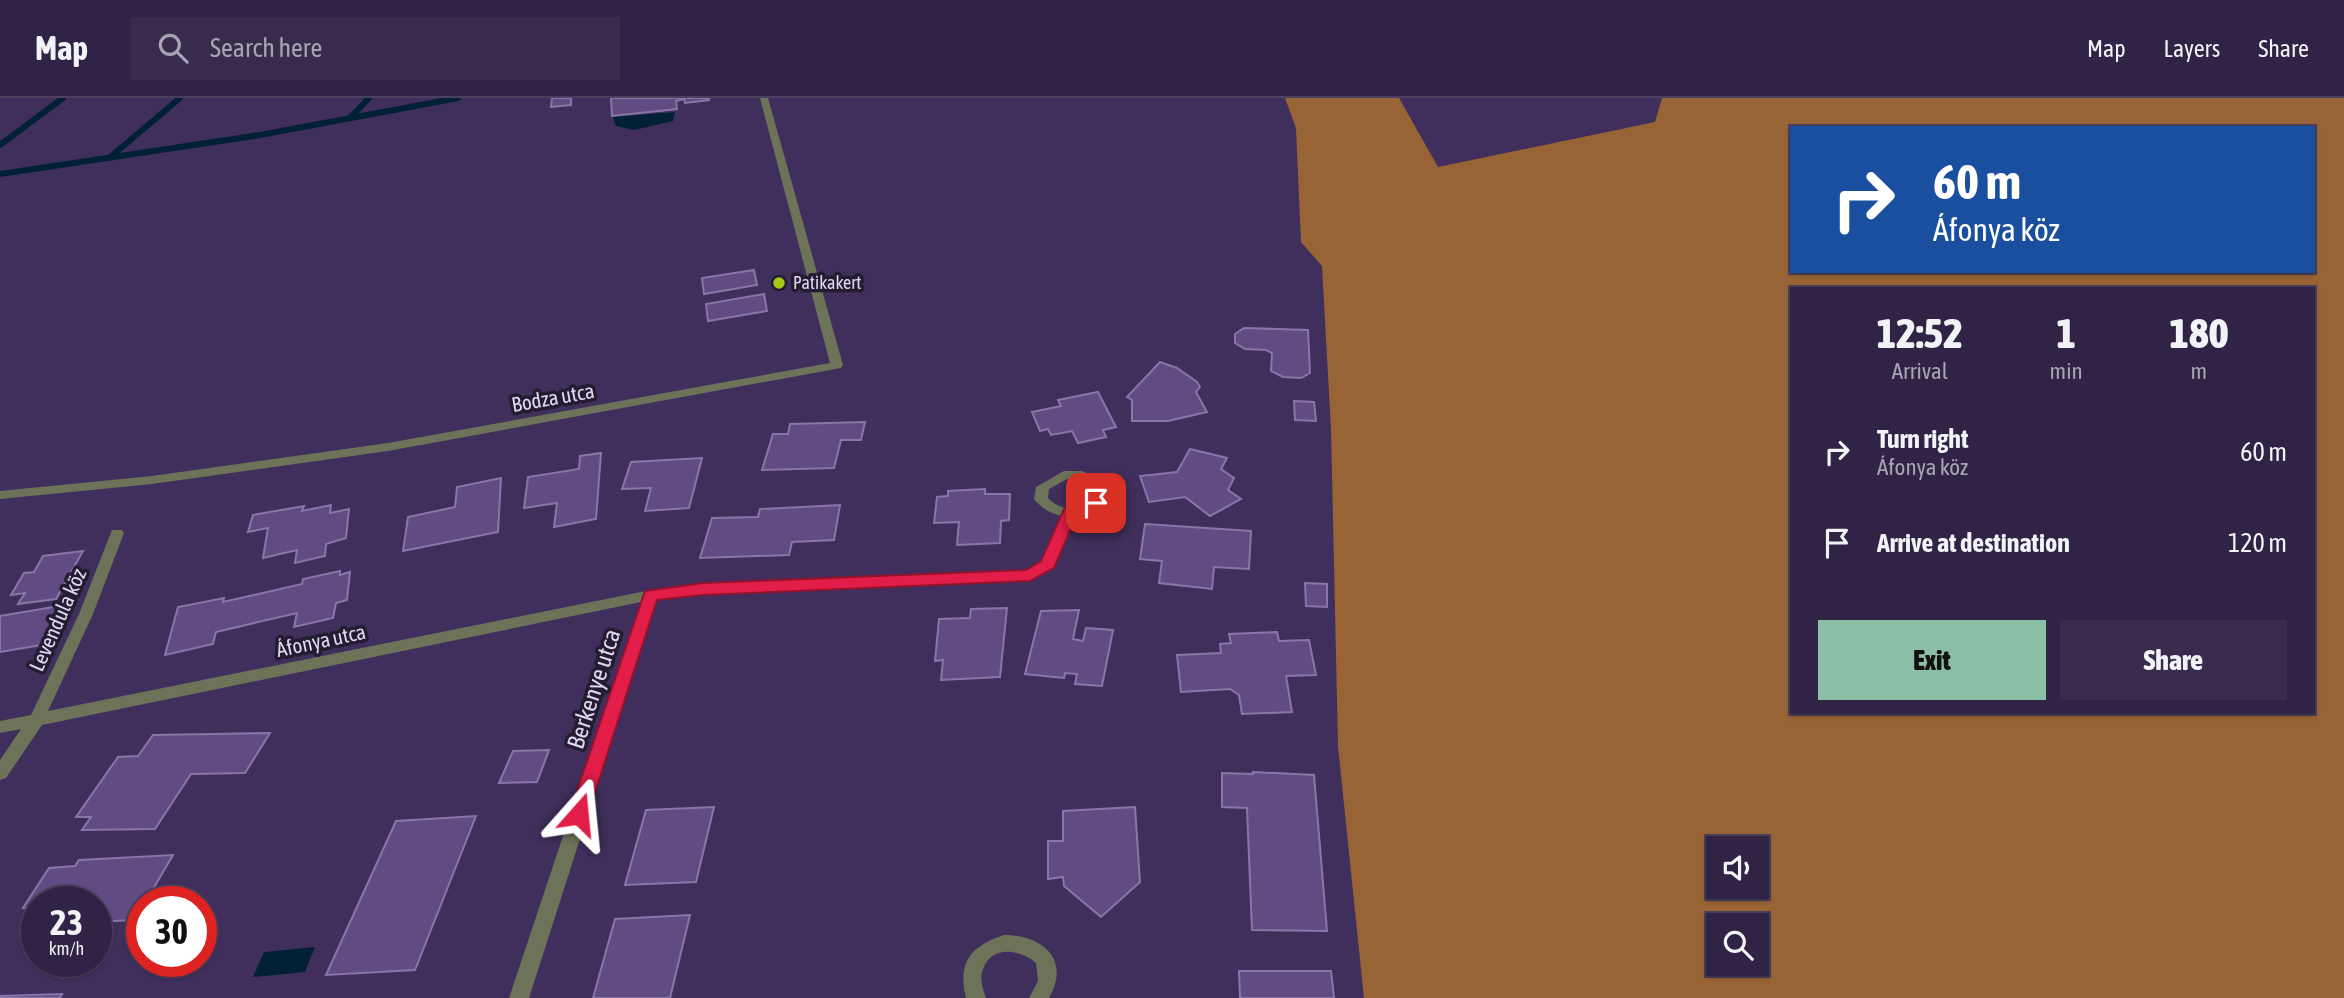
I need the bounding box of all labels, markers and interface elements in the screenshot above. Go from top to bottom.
search box [130,17,620,80]
text: Map [35,29,88,67]
icon: search [154,29,192,67]
text: Search here [210,33,322,63]
text: Map [2087,35,2126,62]
text: Layers [2164,35,2220,62]
text: Share [2258,35,2309,62]
text: 60 m [1933,153,2021,209]
icon: right [1818,154,1909,245]
text: Áfonya köz [1933,211,2060,248]
place label: Patikakert [793,272,862,293]
marker: Patikakert [771,275,787,291]
text: 12:52 [1877,309,1963,357]
text: 1 [2056,309,2076,357]
text: 180 [2169,309,2228,357]
text: Arrival [1892,358,1948,384]
text: min [2050,358,2083,384]
text: m [2191,358,2207,384]
street label: Bodza utca [510,378,596,416]
text: Turn right [1877,424,1968,454]
icon: right [1818,433,1856,471]
text: 60 m [2240,437,2287,467]
text: Áfonya köz [1877,454,1968,480]
pin [1066,473,1126,533]
icon: arrive [1077,484,1115,522]
icon: arrive [1818,524,1856,562]
text: Arrive at destination [1877,528,2070,558]
text: 120 m [2228,528,2287,558]
street label: Levendula köz [24,564,91,675]
street label: Áfonya utca [274,619,368,661]
button: Exit [1818,620,2046,700]
button: Share [2060,620,2287,700]
street label: Berkenye utca [562,626,626,752]
position arrow [542,777,616,851]
map controls [1706,836,1769,976]
button: sound [1706,836,1769,899]
speed limit sign: 30 [126,886,217,977]
text: 23 [50,902,83,942]
button: search [1706,913,1769,976]
text: km/h [49,938,84,959]

